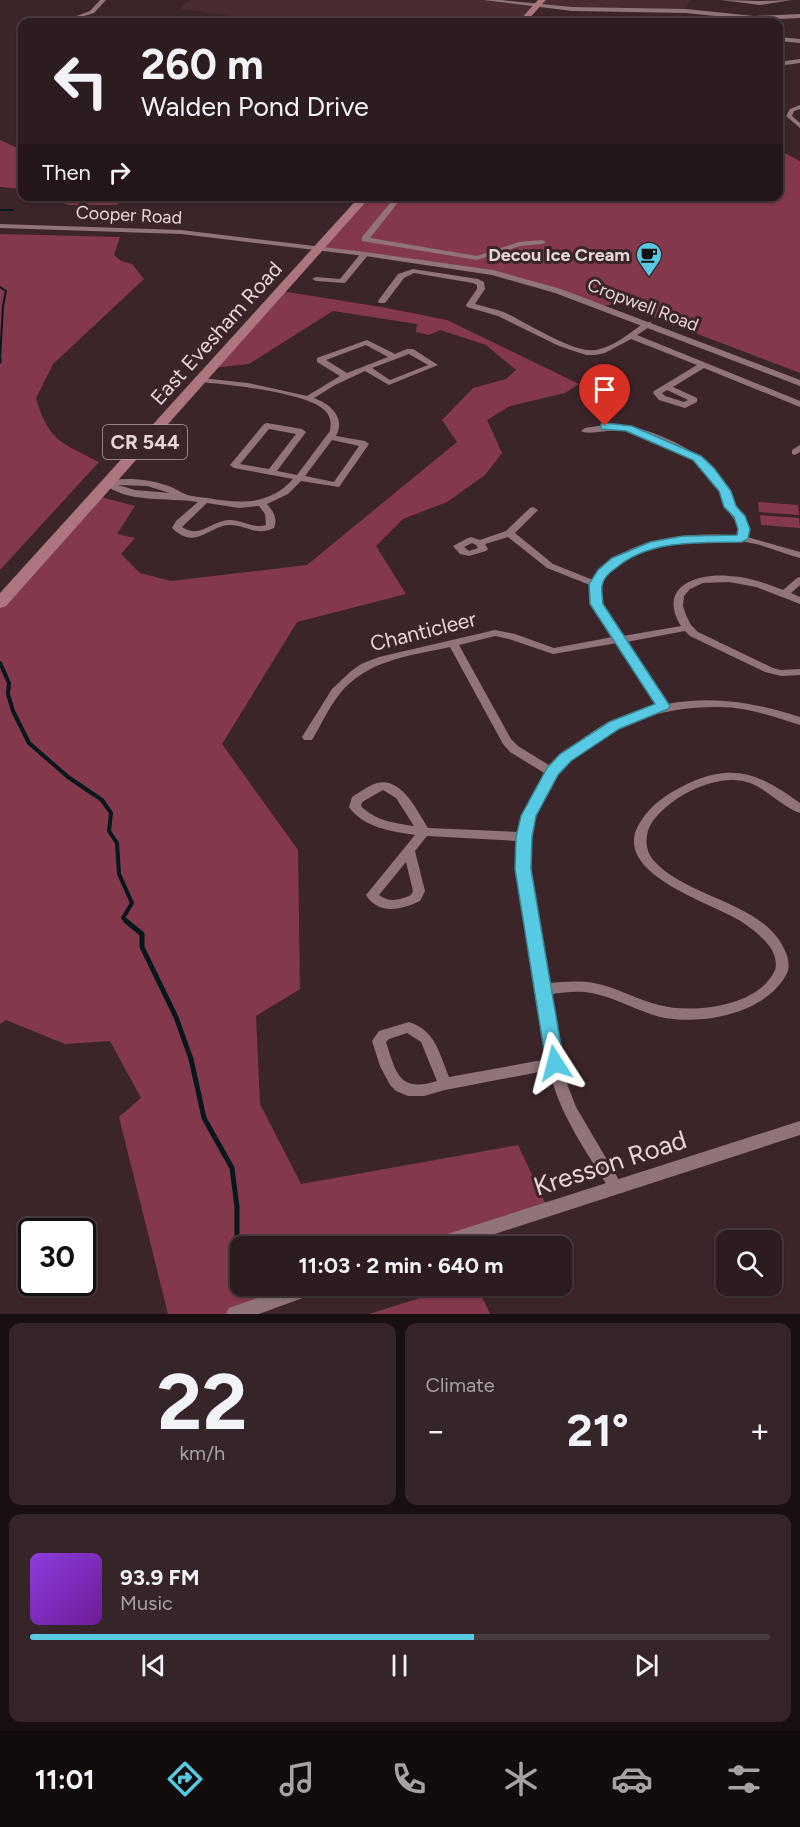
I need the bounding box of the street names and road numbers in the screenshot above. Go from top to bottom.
street label: Cooper Road [75,201,183,229]
street label: East Evesham Road [145,256,287,410]
street label: Cropwell Road [584,274,702,336]
road number: CR 544 [103,425,187,459]
street label: Chanticleer [368,606,478,656]
street label: Kresson Road [529,1123,691,1203]

